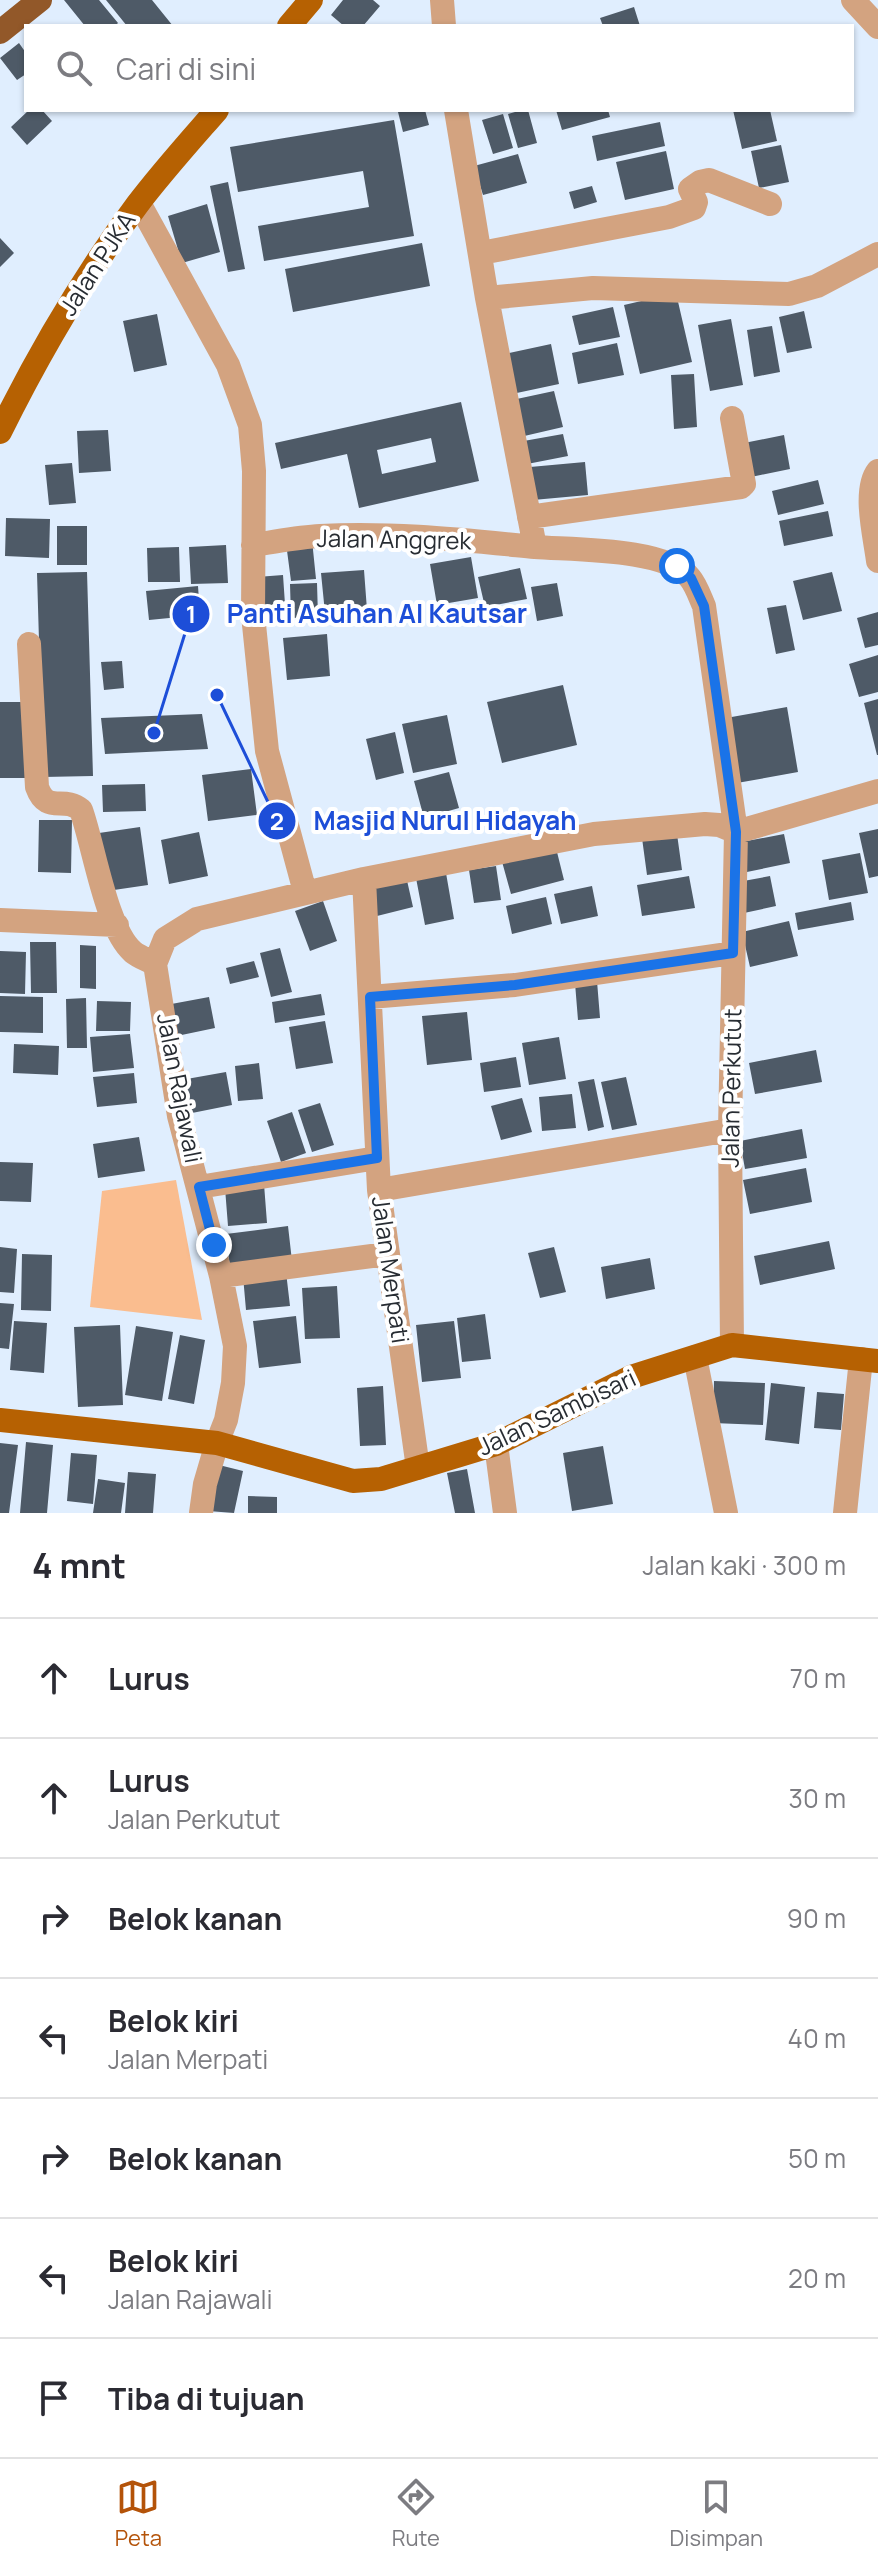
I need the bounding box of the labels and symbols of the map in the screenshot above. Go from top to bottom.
street label: Jalan PJKA [51,205,142,321]
street label: Jalan Anggrek [316,521,473,556]
route start [659,548,695,584]
callout: Panti Asuhan Al Kautsar [171,589,543,639]
text: Panti Asuhan Al Kautsar [227,595,527,631]
text: 1 [186,597,196,630]
callout: Masjid Nurul Hidayah [257,796,592,846]
text: Masjid Nurul Hidayah [314,802,576,838]
text: 2 [270,804,284,837]
street label: Jalan Perkutut [713,1008,748,1168]
street label: Jalan Rajawali [150,1010,211,1165]
street label: Jalan Merpati [365,1194,418,1345]
route end [196,1227,232,1263]
street label: Jalan Sambisari [472,1361,641,1463]

